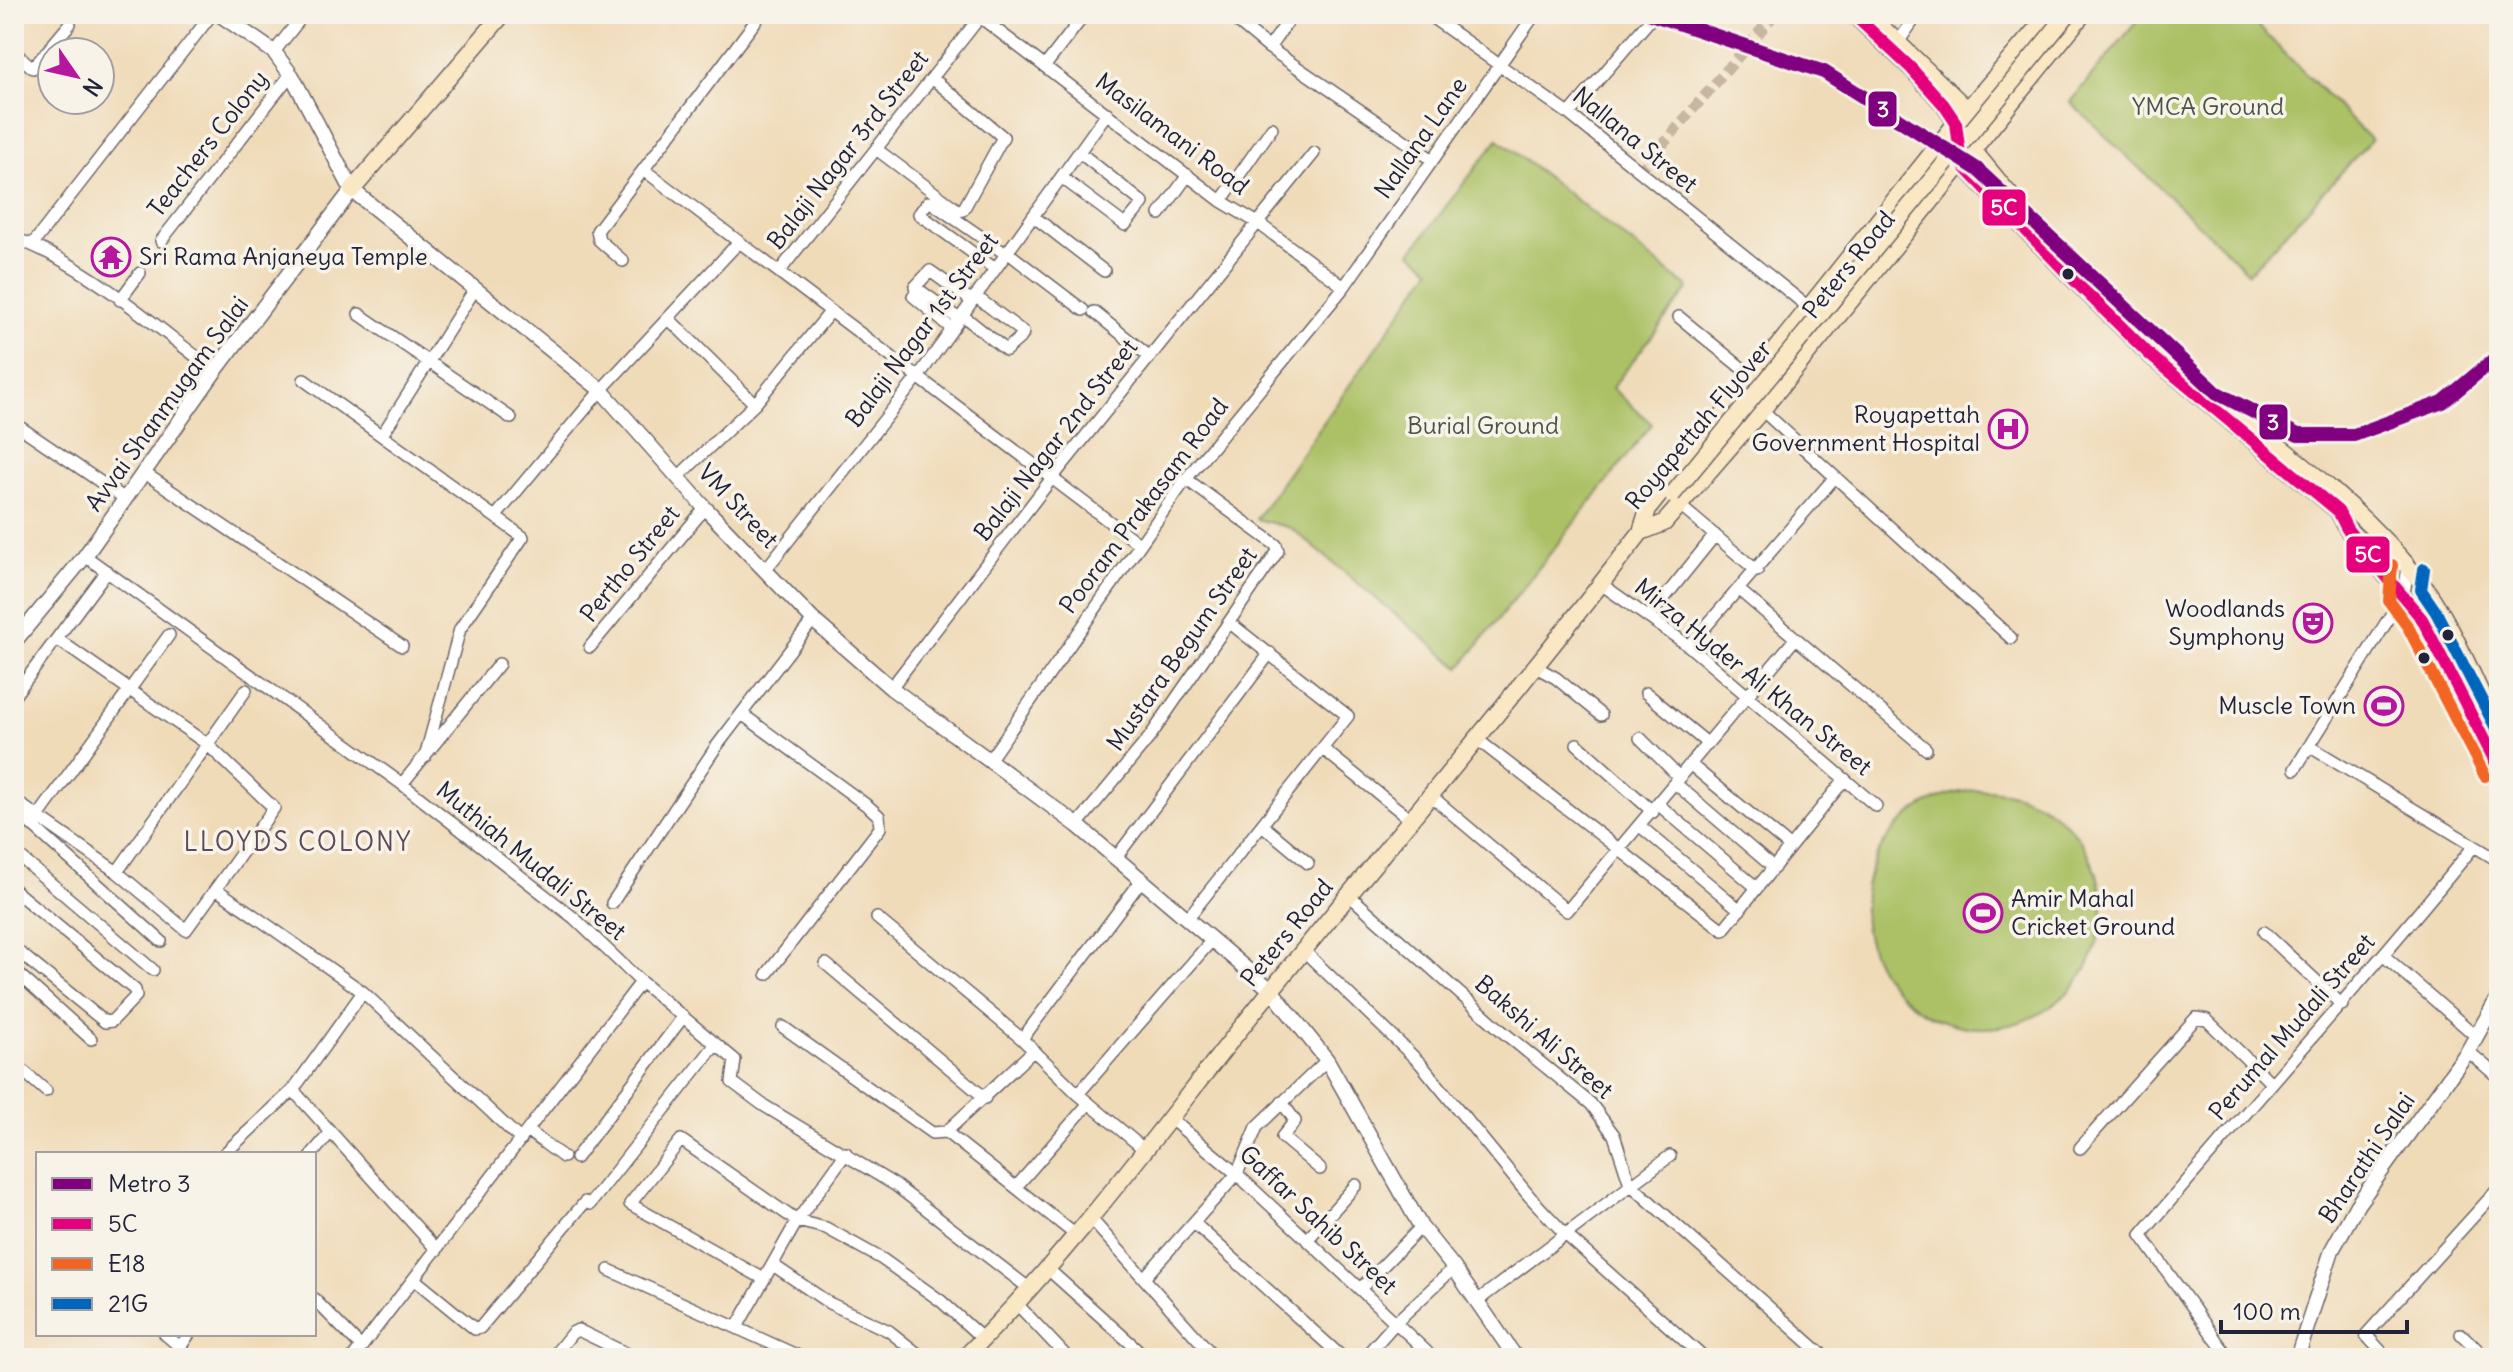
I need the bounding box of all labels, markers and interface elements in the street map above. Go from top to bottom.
north arrow [36,36,116,116]
street label: Balaji Nagar 3rd Street [760,44,934,255]
street label: Teachers Colony [141,64,274,223]
street label: Masilamani Road [1090,66,1255,201]
street label: Nallana Lane [1367,71,1473,204]
text: N [77,73,108,101]
street label: Nallana Street [1567,80,1704,199]
line badge: 3 [1867,90,1898,128]
park label: YMCA Ground [2132,91,2284,121]
text: 3 [1877,95,1889,123]
line badge: 5C [1981,188,2027,227]
text: 5C [1990,193,2018,221]
street label: Peters Road [1796,204,1901,324]
street label: Balaji Nagar 1st Street [838,226,1004,433]
temple icon: Sri Rama Anjaneya Temple [90,236,132,278]
place label: Sri Rama Anjaneya Temple [139,241,428,271]
unlabelled marker [2060,266,2076,282]
street label: Avvai Shanmugam Salai [78,290,254,517]
street label: Balaji Nagar 2nd Street [967,332,1144,547]
street label: Royapettah Flyover [1618,333,1778,515]
street label: Pooram Prakasam Road [1052,392,1234,619]
place label: Royapettah Government Hospital [1752,399,1980,457]
line badge: 3 [2258,403,2289,441]
hospital icon: Royapettah Government Hospital [1987,408,2029,450]
text: 3 [2267,408,2279,436]
park label: Burial Ground [1407,410,1559,440]
street label: VM Street [692,457,785,554]
street label: Pertho Street [573,499,685,628]
line badge: 5C [2345,535,2391,574]
text: 5C [2354,540,2382,568]
street label: Mustara Begum Street [1100,541,1263,756]
street label: Mirza Hyder Ali Khan Street [1629,571,1878,781]
place label: Woodlands Symphony [2165,593,2285,651]
theatre icon: Woodlands Symphony [2292,602,2334,644]
unlabelled marker [2440,627,2456,643]
unlabelled marker [2416,650,2432,666]
sports icon: Muscle Town [2363,685,2405,727]
place label: Muscle Town [2218,690,2356,720]
street label: Muthiah Mudali Street [431,774,633,946]
district label: LLOYDS COLONY [184,825,412,858]
street label: Peters Road [1234,872,1339,992]
place label: Amir Mahal Cricket Ground [2011,883,2175,941]
sports icon: Amir Mahal Cricket Ground [1962,892,2004,934]
street label: Perumal Mudali Street [2202,927,2381,1126]
street label: Bakshi Ali Street [1469,968,1620,1104]
street label: Bharathi Salai [2312,1086,2421,1228]
street label: Gaffar Sahib Street [1234,1138,1404,1300]
legend [36,1152,316,1336]
text: Metro 3 [108,1168,191,1198]
text: 5C [108,1208,138,1238]
text: E18 [108,1248,145,1278]
scale bar [2221,1284,2407,1334]
text: 21G [108,1288,148,1318]
text: 100 m [2233,1296,2301,1326]

